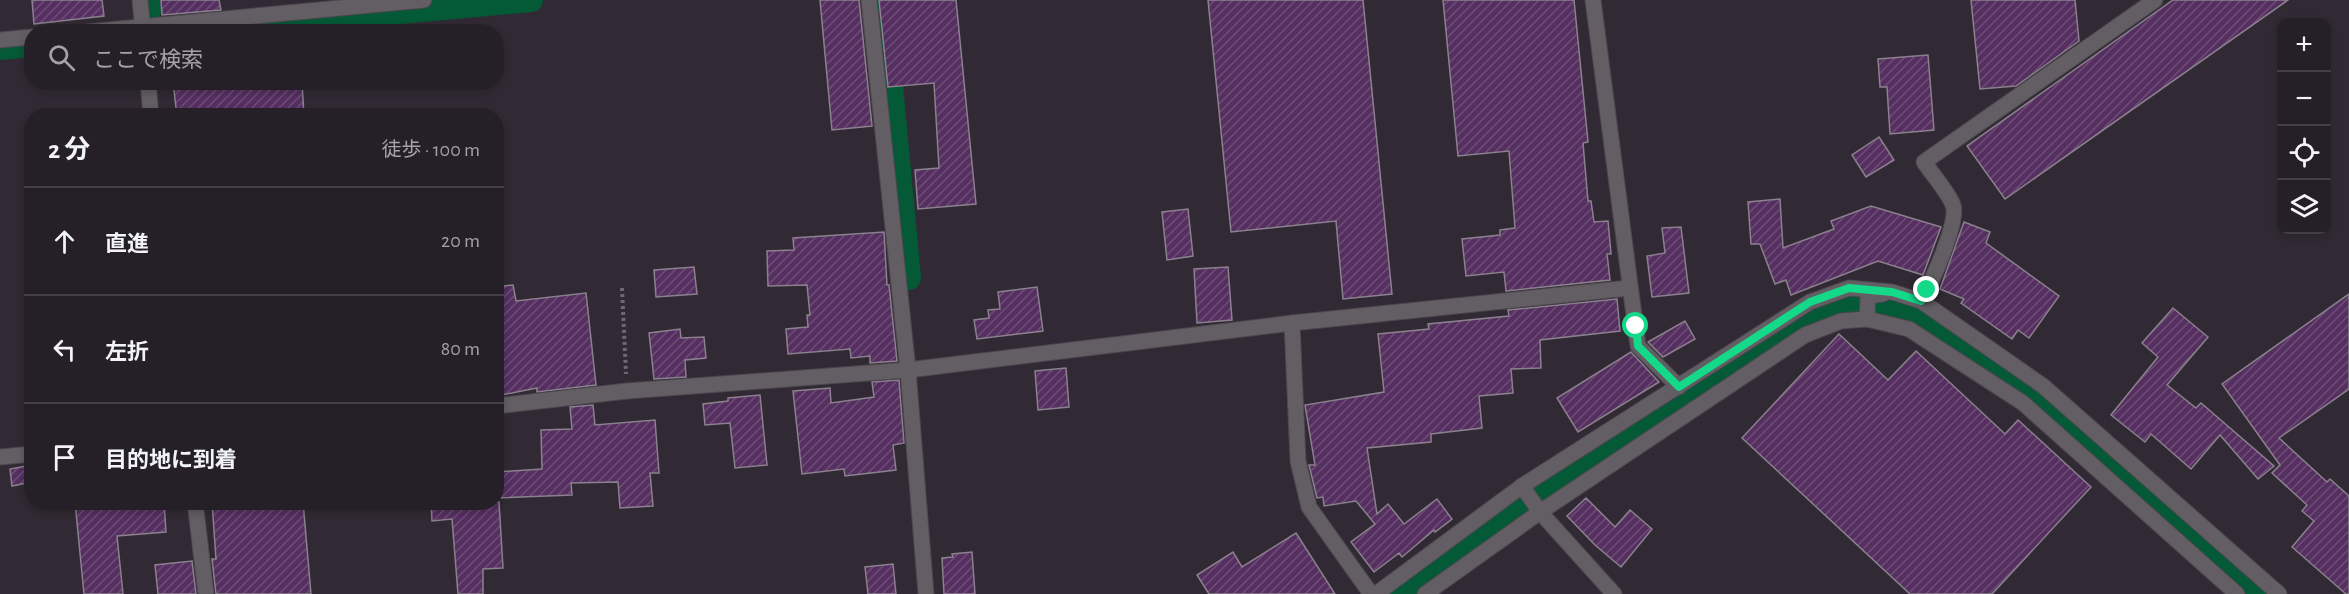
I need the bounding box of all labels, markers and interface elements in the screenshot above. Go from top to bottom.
map controls [2277,18,2331,234]
button: + [2277,18,2331,72]
search box [24,24,504,90]
icon: search [45,41,78,74]
text: ここで検索 [93,49,203,71]
button: − [2277,72,2331,126]
button: locate [2277,126,2331,180]
text: 2 分 [48,137,90,163]
text: 徒歩 · 100 m [382,140,480,160]
button: layers [2277,180,2331,234]
icon: ahead [48,225,81,258]
text: 20 m [441,231,480,251]
text: 直進 [105,233,149,255]
route end [1913,276,1939,302]
route start [1622,312,1648,338]
icon: left [48,333,81,366]
text: 80 m [441,339,480,359]
text: 左折 [105,341,149,363]
icon: arrive [48,441,81,474]
text: 目的地に到着 [105,449,237,471]

